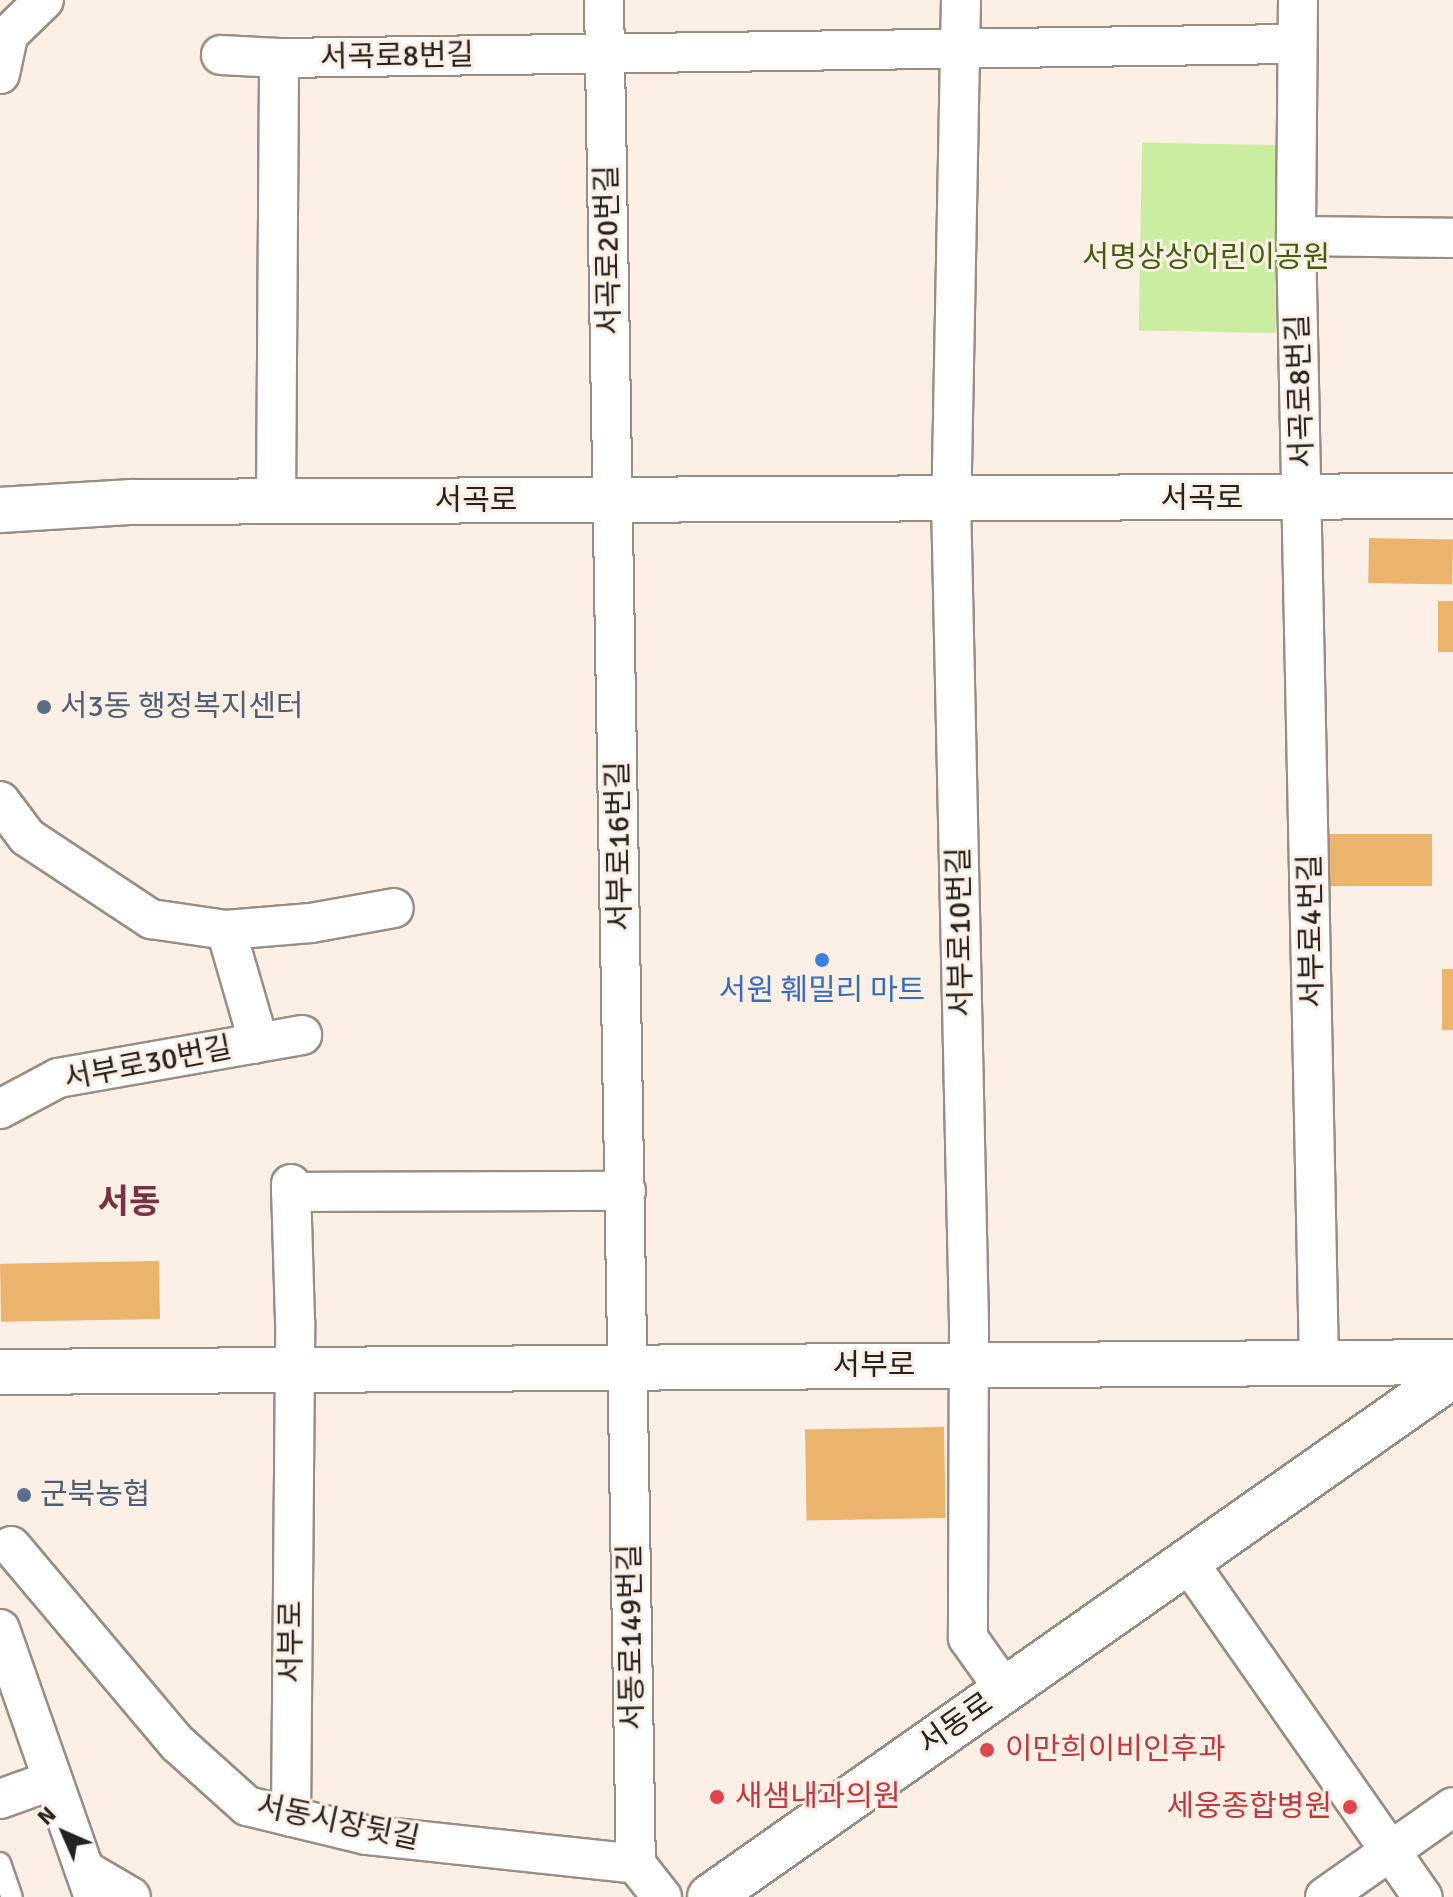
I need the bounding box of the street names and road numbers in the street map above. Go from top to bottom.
street label: 서곡로8번길 [320,38,474,76]
street label: 서곡로20번길 [590,164,628,336]
street label: 서곡로8번길 [1280,313,1322,469]
street label: 서곡로 [1161,481,1243,517]
street label: 서곡로 [435,483,517,519]
street label: 서부로16번길 [601,760,639,932]
street label: 서부로10번길 [942,846,980,1018]
street label: 서부로4번길 [1293,854,1331,1008]
street label: 서부로30번길 [61,1030,235,1098]
street label: 서부로 [833,1348,915,1384]
street label: 서동로149번길 [612,1543,652,1731]
street label: 서부로 [274,1601,310,1683]
street label: 서동로 [912,1686,1000,1762]
street label: 서동시장뒷길 [253,1788,423,1858]

